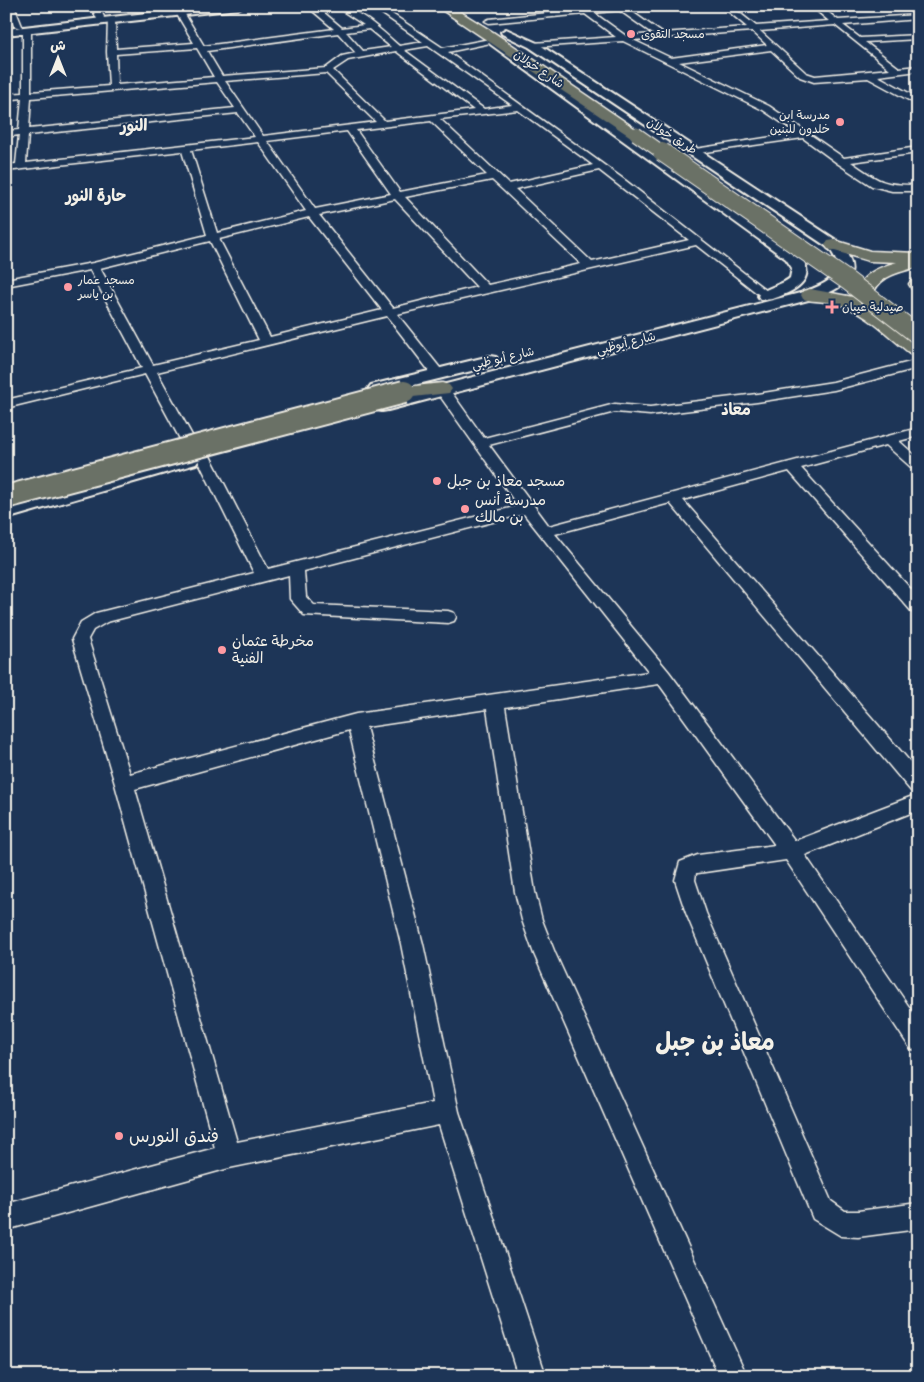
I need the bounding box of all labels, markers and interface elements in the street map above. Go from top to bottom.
place label: مسجد التقوى [641,23,705,45]
marker: مسجد التقوى [625,28,637,40]
north arrow [32,32,82,82]
text: ش [50,33,66,58]
street label: شارع خولان [509,44,569,94]
place label: مدرسة ابن خلدون للبنين [770,104,830,140]
district label: النور [119,111,147,140]
street label: طريق خولان [642,111,702,161]
marker: مدرسة ابن خلدون للبنين [834,116,846,128]
district label: حارة النور [64,181,126,210]
place label: مسجد عمار بن ياسر [77,269,135,305]
marker: مسجد عمار بن ياسر [62,281,74,293]
place label: صيدلية عيبان [842,296,904,318]
marker: صيدلية عيبان [826,301,838,313]
street label: شارع أبوظبي [594,325,658,361]
street label: شارع أبو ظبي [469,340,537,376]
district label: معاذ [721,395,751,424]
place label: مسجد معاذ بن جبل [447,468,565,494]
marker: مسجد معاذ بن جبل [431,475,443,487]
place label: مدرسة أنس بن مالك [475,487,546,530]
marker: مدرسة أنس بن مالك [459,503,471,515]
place label: مخرطة عثمان الفنية [232,628,314,671]
marker: مخرطة عثمان الفنية [216,644,228,656]
district label: معاذ بن جبل [655,1021,775,1063]
place label: فندق النورس [129,1120,219,1152]
marker: فندق النورس [113,1130,125,1142]

